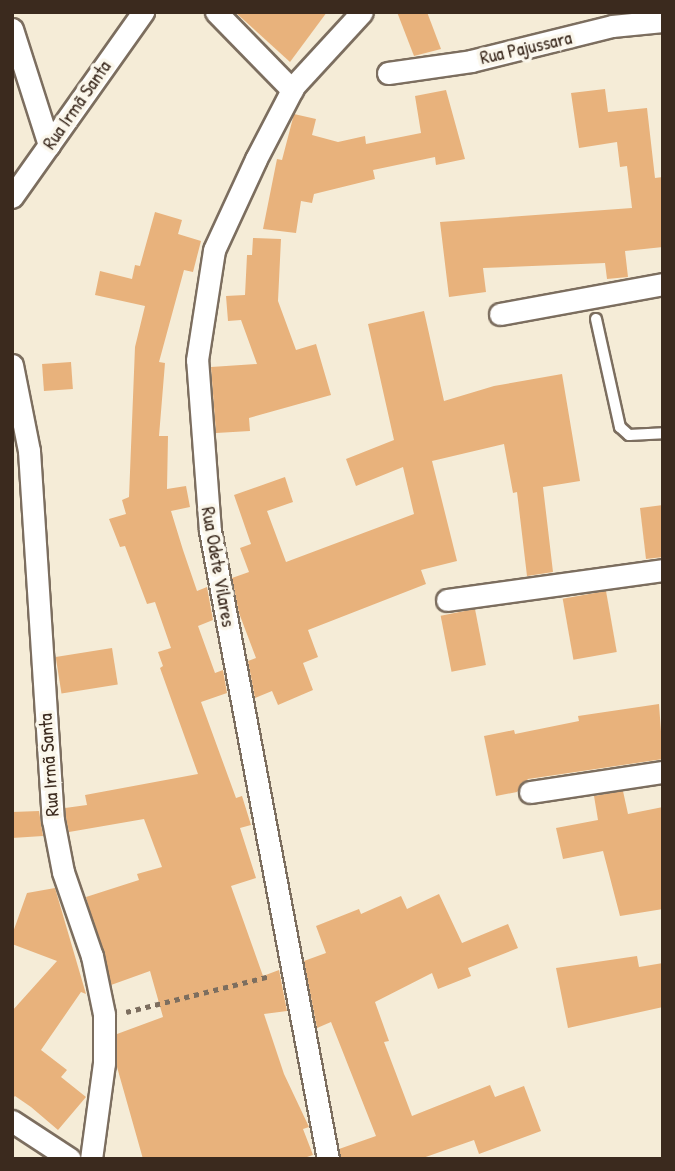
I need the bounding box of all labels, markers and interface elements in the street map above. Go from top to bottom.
street label: Rua Pajussara [478,26,574,70]
street label: Rua Irmã Santa [38,56,116,154]
street label: Rua Odete Vilares [196,505,240,629]
street label: Rua Irmã Santa [34,713,64,817]

